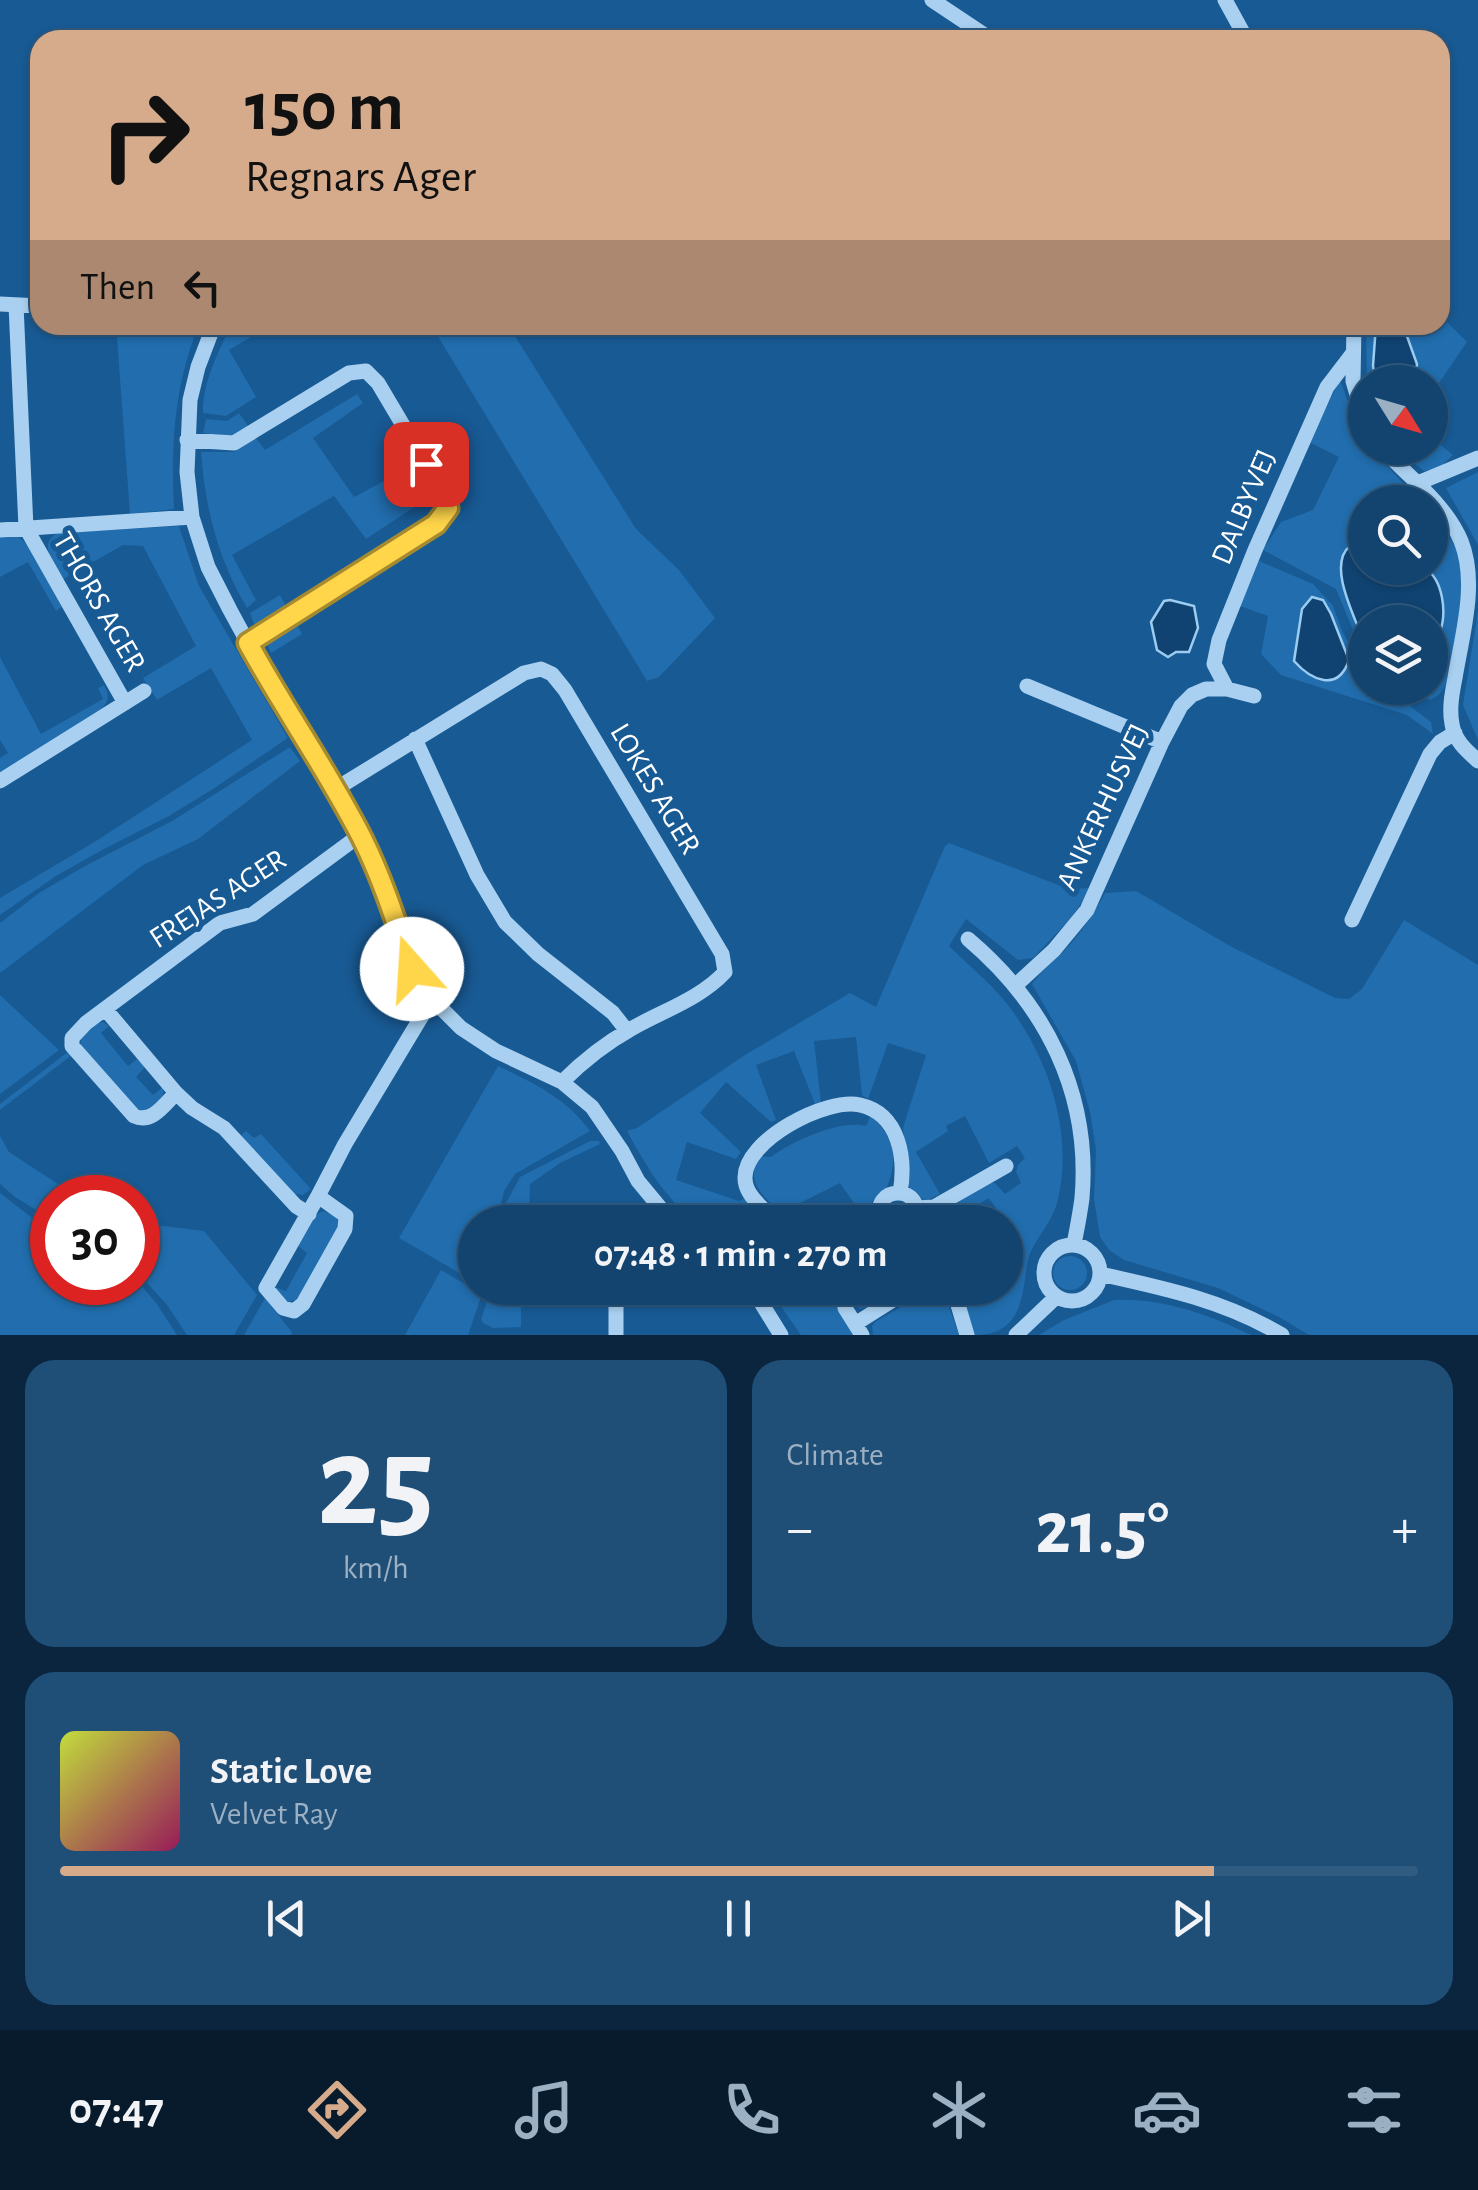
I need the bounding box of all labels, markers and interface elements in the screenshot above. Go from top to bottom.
icon: right [80,70,210,200]
text: 150 m [245,73,404,143]
text: Regnars Ager [245,155,476,200]
icon: left [175,260,230,315]
text: Then [80,269,155,307]
north arrow [1348,365,1448,465]
map controls [1348,365,1448,705]
pin [384,422,469,507]
icon: arrive [399,437,454,492]
street label: DALBYVEJ [1206,445,1282,569]
button: search [1348,485,1448,585]
street label: THORS AGER [47,527,151,677]
button: layers [1348,605,1448,705]
street label: LOKES AGER [604,718,706,860]
street label: ANKERHUSVEJ [1051,719,1155,895]
street label: FREJAS AGER [144,844,292,954]
position arrow [360,917,464,1021]
speed limit sign: 30 [30,1175,160,1305]
text: 07:48 · 1 min · 270 m [594,1236,887,1274]
text: 25 [317,1419,434,1549]
text: Climate [787,1439,884,1471]
text: 21.5° [1035,1492,1169,1567]
text: − [787,1502,813,1557]
text: + [1392,1502,1418,1557]
text: km/h [343,1552,409,1584]
text: Static Love [210,1753,372,1791]
text: Velvet Ray [210,1798,338,1830]
icon: previous [259,1891,314,1946]
icon: pause [711,1891,766,1946]
icon: next [1164,1891,1219,1946]
icon: directions [302,2075,372,2145]
icon: music [509,2075,579,2145]
icon: phone [717,2075,787,2145]
icon: climate [924,2075,994,2145]
icon: car [1132,2075,1202,2145]
icon: filters [1339,2075,1409,2145]
text: 07:47 [69,2087,164,2132]

